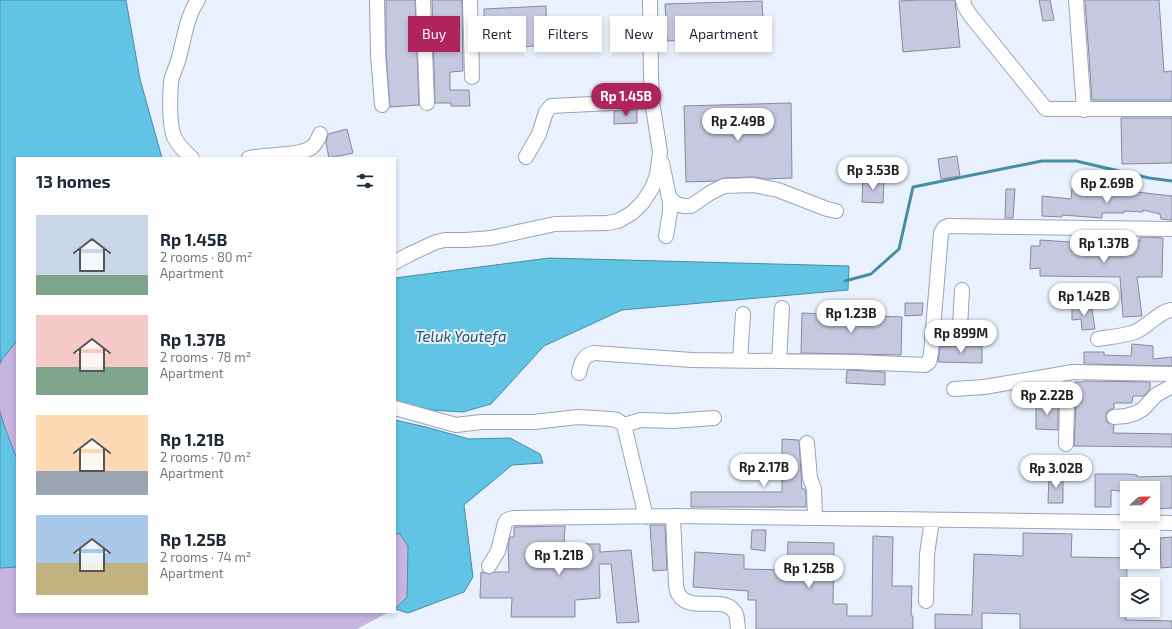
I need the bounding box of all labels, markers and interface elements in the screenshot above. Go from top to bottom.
chip: Buy [408,16,460,52]
chip: Rent [468,16,526,52]
chip: Filters [534,16,602,52]
chip: New [610,16,667,52]
chip: Apartment [675,16,772,52]
pin: Rp 1.45B [585,83,667,117]
text: Rp 1.45B [600,88,652,104]
pin: Rp 2.49B [697,108,779,142]
text: Rp 2.49B [711,113,765,129]
pin: Rp 3.53B [832,157,914,191]
text: Rp 3.53B [847,162,899,178]
icon: filters [354,170,376,192]
pin: Rp 2.69B [1066,170,1148,204]
text: 13 homes [36,171,111,191]
text: Rp 2.69B [1080,175,1134,191]
text: Rp 1.45B [160,229,227,249]
pin: Rp 1.37B [1063,230,1145,264]
icon: home [68,231,116,279]
text: Rp 1.37B [1079,235,1129,251]
text: 2 rooms · 80 m² [160,249,252,265]
text: Apartment [160,265,224,281]
pin: Rp 1.42B [1043,283,1125,317]
text: Rp 1.42B [1058,288,1110,304]
pin: Rp 1.23B [810,300,892,334]
text: Rp 1.23B [825,305,877,321]
pin: Rp 899M [924,320,998,354]
text: Rp 899M [934,325,988,341]
water label: Teluk Youtefa [415,327,507,345]
text: Rp 1.37B [160,329,226,349]
icon: home [68,331,116,379]
text: 2 rooms · 78 m² [160,349,251,365]
text: Apartment [160,365,224,381]
pin: Rp 2.22B [1006,382,1088,416]
text: Rp 2.22B [1020,387,1074,403]
text: Rp 1.21B [160,429,224,449]
icon: home [68,431,116,479]
text: 2 rooms · 70 m² [160,449,251,465]
pin: Rp 2.17B [723,454,805,488]
pin: Rp 3.02B [1015,455,1097,489]
text: Rp 2.17B [739,459,789,475]
text: Rp 3.02B [1029,460,1083,476]
text: Apartment [160,465,224,481]
north arrow [1120,481,1160,521]
map controls [1120,481,1160,617]
text: Rp 1.25B [160,529,227,549]
button: locate [1120,529,1160,569]
icon: home [68,531,116,579]
pin: Rp 1.21B [518,542,600,576]
text: Rp 1.21B [534,547,584,563]
text: 2 rooms · 74 m² [160,549,251,565]
pin: Rp 1.25B [768,555,850,589]
text: Rp 1.25B [784,560,834,576]
text: Apartment [160,565,224,581]
button: layers [1120,577,1160,617]

